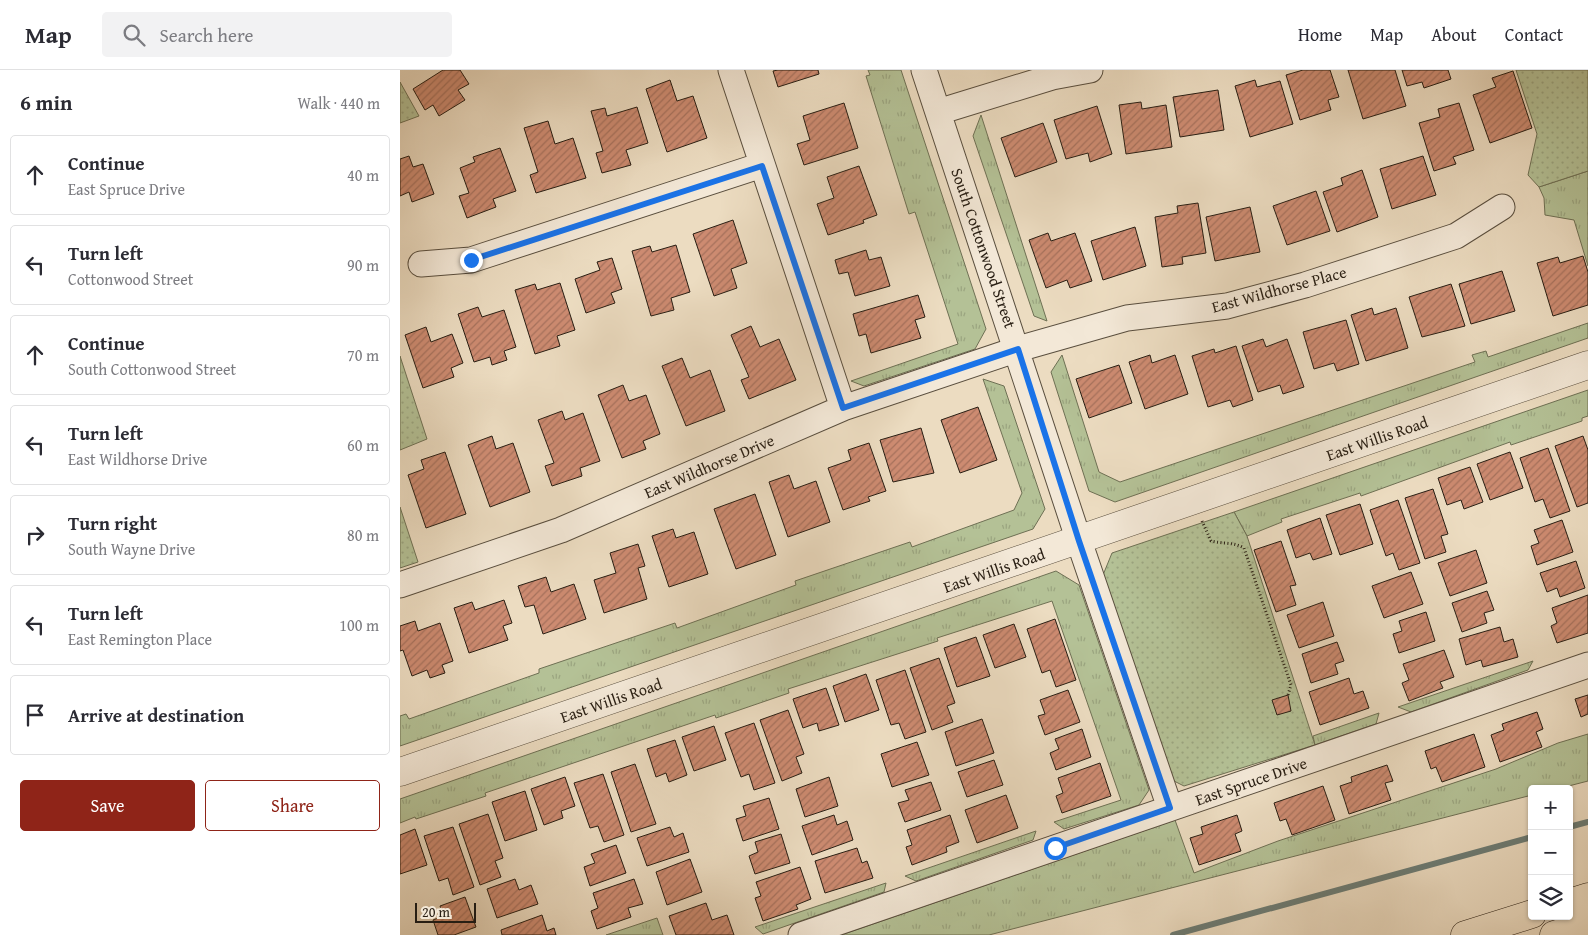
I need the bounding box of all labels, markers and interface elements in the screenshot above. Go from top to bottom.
search box [102,12,452,57]
text: Map [25,17,72,52]
icon: search [120,21,148,49]
text: Search here [160,21,253,49]
text: Home [1298,21,1342,48]
text: Map [1370,21,1403,48]
text: About [1431,21,1477,48]
text: Contact [1505,21,1563,48]
text: 6 min [20,87,72,118]
text: Walk · 440 m [297,91,380,115]
text: Continue [68,149,145,177]
icon: ahead [21,161,49,189]
text: 40 m [347,163,379,187]
street label: South Cottonwood Street [945,165,1023,332]
text: East Spruce Drive [68,177,185,201]
text: Turn left [68,239,143,267]
route end [460,249,483,272]
icon: left [21,251,49,279]
text: 90 m [347,253,379,277]
street label: East Wildhorse Place [1209,259,1349,319]
text: Cottonwood Street [68,267,193,291]
text: Continue [68,329,145,357]
icon: ahead [21,341,49,369]
text: 70 m [347,343,379,367]
text: South Cottonwood Street [68,357,236,381]
street label: East Willis Road [1323,409,1431,467]
text: Turn left [68,419,143,447]
street label: East Wildhorse Drive [640,428,778,504]
icon: left [21,431,49,459]
text: 60 m [347,433,379,457]
text: East Wildhorse Drive [68,447,207,471]
text: Turn right [68,509,157,537]
icon: right [21,521,49,549]
text: 80 m [347,523,379,547]
text: South Wayne Drive [68,537,195,561]
street label: East Willis Road [940,541,1048,599]
text: Turn left [68,599,143,627]
icon: left [21,611,49,639]
text: 100 m [339,613,379,637]
text: East Remington Place [68,627,212,651]
street label: East Willis Road [557,671,665,729]
icon: arrive [21,701,49,729]
text: Arrive at destination [68,701,244,729]
street label: East Spruce Drive [1192,751,1310,811]
button: Save [20,780,195,831]
button: Share [205,780,380,831]
map controls [1528,785,1573,920]
button: + [1528,785,1573,830]
button: − [1528,830,1573,875]
route start [1044,837,1067,860]
button: layers [1528,875,1573,920]
scale bar [415,900,476,923]
text: 20 m [422,902,450,922]

